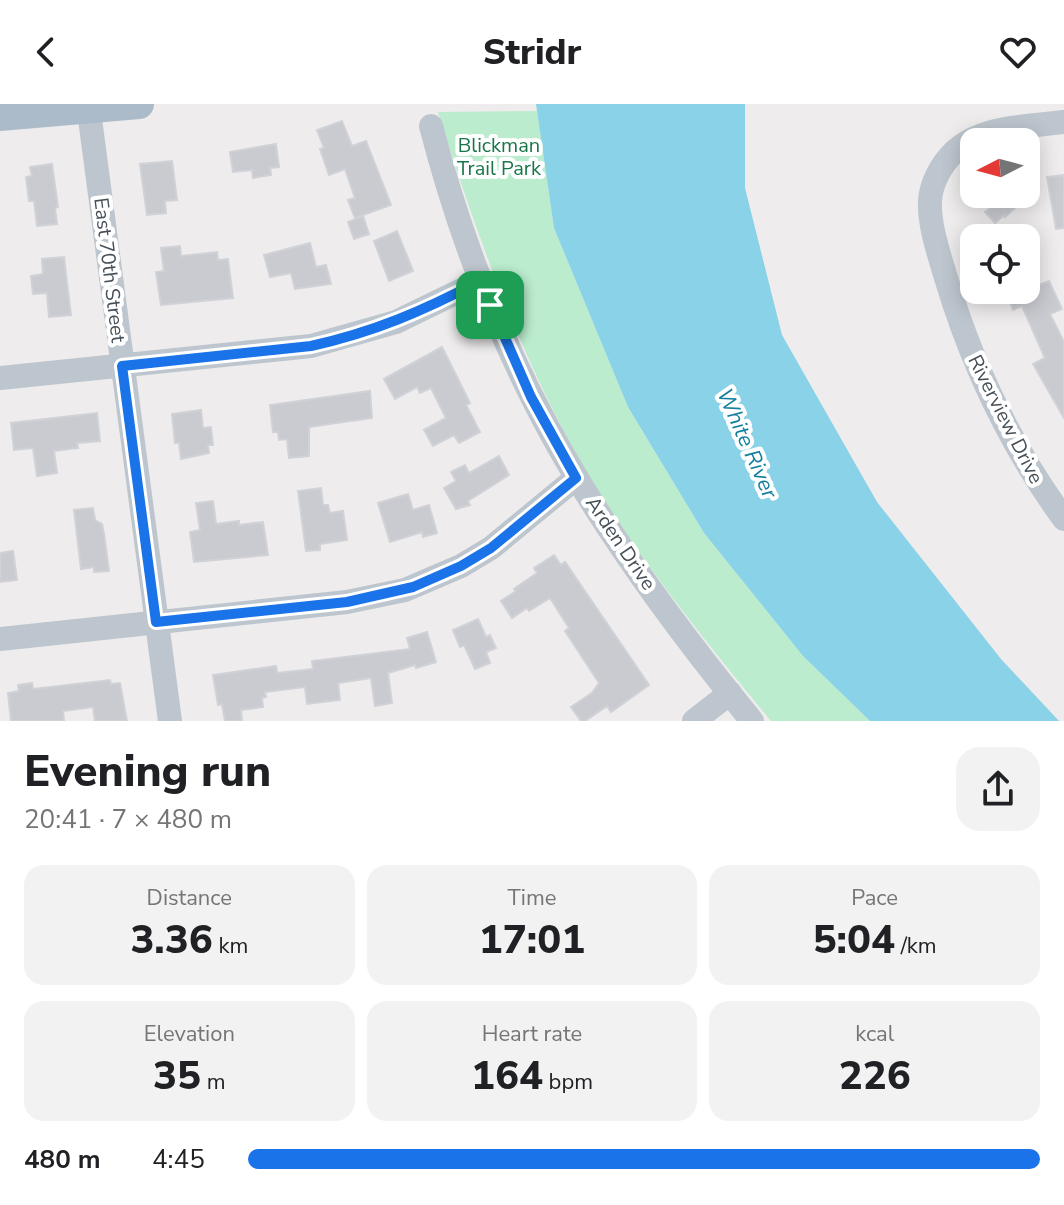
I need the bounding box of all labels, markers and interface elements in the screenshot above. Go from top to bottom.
text: Stridr [483,28,581,77]
icon: back [24,30,68,74]
icon: heart [996,30,1040,74]
north arrow [960,128,1040,208]
map controls [960,128,1040,304]
park label: Blickman Trail Park [457,132,542,182]
street label: East 70th Street [87,196,132,345]
button: locate [960,224,1040,304]
pin [456,271,524,339]
icon: arrive [468,283,512,327]
street label: Riverview Drive [961,350,1050,488]
water label: White River [710,384,785,504]
street label: Arden Drive [579,491,662,596]
text: Evening run [24,742,271,802]
button: share [956,747,1040,831]
text: 20:41 · 7 × 480 m [24,802,232,837]
text: Distance [147,883,232,913]
text: Time [508,883,556,913]
text: Pace [851,883,898,913]
text: 3.36 [130,913,213,967]
text: 17:01 [479,913,585,967]
text: 5:04 [813,913,895,967]
text: km [213,931,248,961]
text: /km [895,931,937,961]
text: Elevation [144,1019,235,1049]
text: Heart rate [482,1019,582,1049]
text: kcal [855,1019,894,1049]
text: 35 [153,1049,201,1103]
text: 164 [471,1049,543,1103]
text: 226 [839,1049,911,1103]
text: m [201,1067,226,1097]
text: bpm [543,1067,593,1097]
text: 480 m [24,1142,101,1177]
text: 4:45 [152,1142,205,1177]

